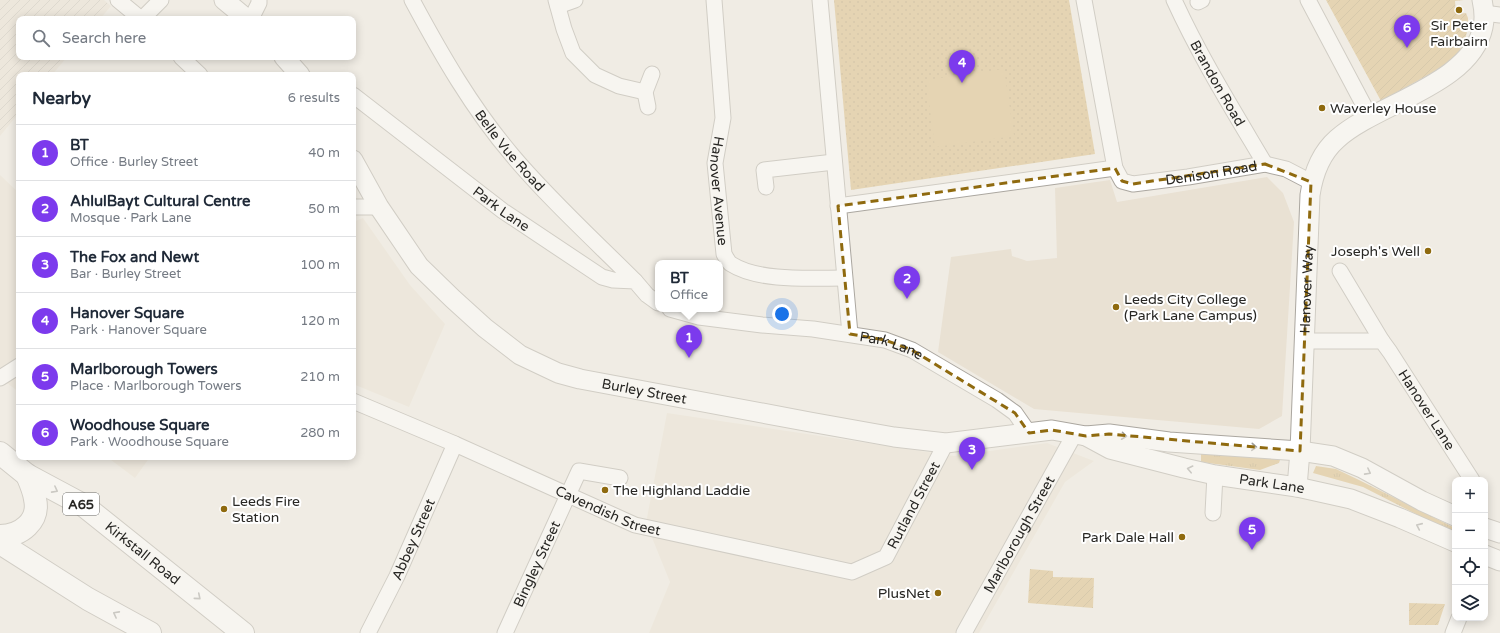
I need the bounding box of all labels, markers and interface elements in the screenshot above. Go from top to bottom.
marker: Sir Peter Fairbairn [1454,5,1464,15]
pin: 6 [1394,15,1420,48]
search box [16,16,356,60]
place label: Sir Peter Fairbairn [1430,17,1488,50]
icon: search [30,27,52,49]
text: Search here [62,29,146,47]
street label: Brandon Road [1186,37,1249,129]
pin: 4 [949,50,975,83]
text: Nearby [32,88,91,109]
text: 6 results [288,90,340,106]
place label: Waverley House [1330,100,1437,117]
marker: Waverley House [1317,103,1327,113]
street label: Belle Vue Road [471,107,548,195]
street label: Hanover Avenue [706,135,731,246]
text: BT [70,136,89,154]
text: 1 [41,145,49,161]
text: 40 m [308,145,340,161]
text: Office · Burley Street [70,154,198,170]
street label: Denison Road [1164,157,1258,189]
street label: Park Lane [469,183,533,235]
text: AhlulBayt Cultural Centre [70,192,251,210]
text: 2 [41,201,49,217]
text: 50 m [308,201,340,217]
text: Mosque · Park Lane [70,210,191,226]
place label: Joseph's Well [1331,243,1420,260]
street label: Hanover Way [1297,244,1317,334]
marker: Joseph's Well [1423,246,1433,256]
text: The Fox and Newt [70,248,199,266]
text: 3 [41,257,49,273]
text: 100 m [300,257,340,273]
popup [655,260,723,312]
text: Bar · Burley Street [70,266,181,282]
pin: 2 [894,266,920,299]
text: BT [670,269,689,287]
text: Office [670,287,708,303]
place label: Leeds City College (Park Lane Campus) [1124,291,1257,324]
marker: Leeds City College (Park Lane Campus) [1111,302,1121,312]
text: Hanover Square [70,304,184,322]
your location [772,304,792,324]
text: 4 [41,313,49,329]
text: 120 m [300,313,340,329]
text: Park · Hanover Square [70,322,207,338]
pin: 1 [676,325,702,358]
street label: Park Lane [858,328,926,364]
text: Marlborough Towers [70,360,218,378]
street label: Hanover Lane [1394,366,1459,453]
text: 5 [41,369,49,385]
text: 210 m [300,369,340,385]
street label: Burley Street [600,375,689,408]
text: Place · Marlborough Towers [70,378,242,394]
text: Woodhouse Square [70,416,209,434]
text: 6 [41,425,49,441]
text: 280 m [300,425,340,441]
one-way arrow [1121,431,1128,440]
text: Park · Woodhouse Square [70,434,229,450]
pin: 3 [959,437,985,470]
one-way arrow [1251,443,1257,452]
street label: Rutland Street [884,458,944,552]
one-way arrow [1187,466,1193,474]
one-way arrow [1364,467,1372,474]
street label: Park Lane [1238,471,1306,497]
street label: Marlborough Street [980,473,1059,596]
map controls [1452,477,1488,621]
button: + [1452,477,1488,513]
street label: Cavendish Street [553,482,663,539]
place label: The Highland Laddie [613,482,750,499]
one-way arrow [51,485,58,493]
marker: The Highland Laddie [600,485,610,495]
road number: A65 [63,493,99,515]
place label: Leeds Fire Station [232,493,300,526]
street label: Abbey Street [388,496,439,583]
marker: Leeds Fire Station [219,504,229,514]
button: − [1452,513,1488,549]
pin: 5 [1239,517,1265,550]
street label: Kirkstall Road [101,518,184,589]
street label: Bingley Street [510,518,564,610]
one-way arrow [1416,523,1424,531]
place label: Park Dale Hall [1082,529,1174,546]
marker: Park Dale Hall [1177,532,1187,542]
button: locate [1452,549,1488,585]
place label: PlusNet [878,585,931,602]
button: layers [1452,585,1488,621]
marker: PlusNet [933,588,943,598]
one-way arrow [193,592,201,599]
one-way arrow [113,611,120,618]

